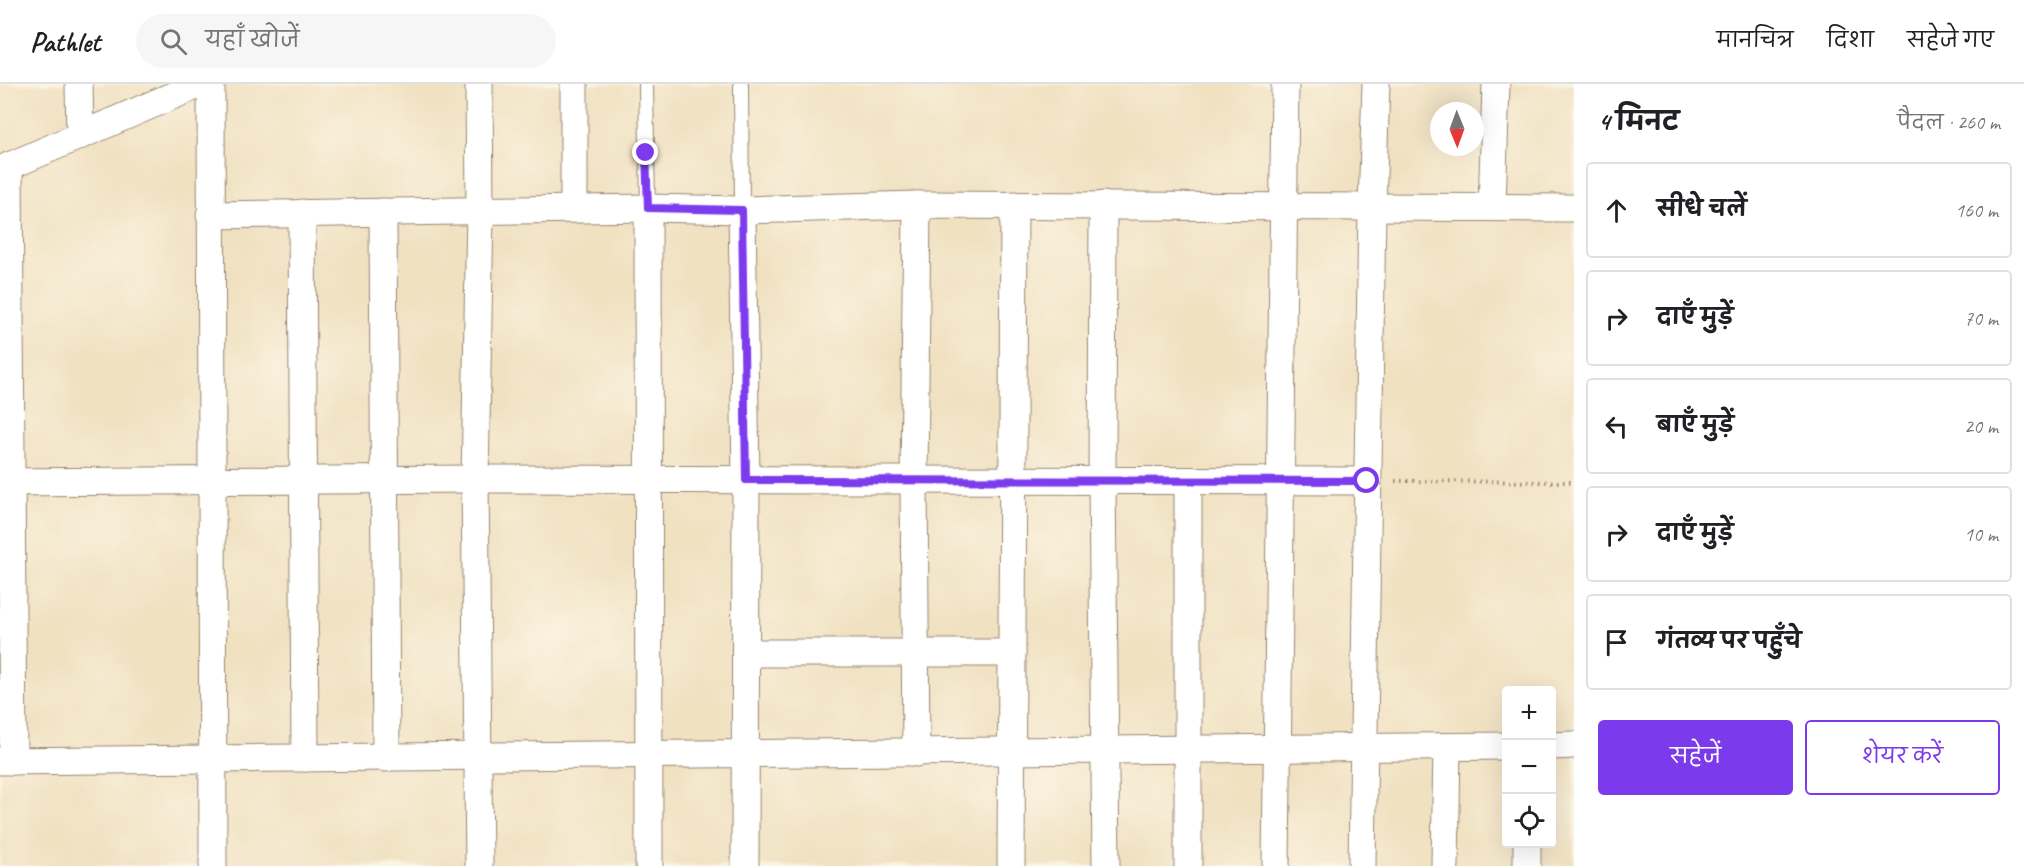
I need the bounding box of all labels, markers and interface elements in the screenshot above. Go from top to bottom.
search box [136,14,556,68]
text: Pathlet [30,24,100,59]
icon: search [157,25,190,58]
text: यहाँ खोजें [205,26,300,54]
text: मानचित्र [1716,27,1793,53]
text: दिशा [1826,27,1874,53]
text: सहेजे गए [1907,27,1994,53]
north arrow [1430,102,1484,156]
text: 4 मिनट [1598,105,1679,138]
text: पैदल · 260 m [1897,110,2000,135]
route end [632,139,658,165]
icon: ahead [1600,194,1633,227]
text: सीधे चलें [1657,195,1747,223]
text: 160 m [1955,198,1998,223]
icon: right [1600,302,1633,335]
text: दाएँ मुड़ें [1657,303,1733,331]
text: 70 m [1964,306,1998,331]
icon: left [1600,410,1633,443]
text: बाएँ मुड़ें [1657,411,1734,439]
text: 20 m [1964,414,1998,439]
route start [1353,467,1379,493]
icon: right [1600,518,1633,551]
text: दाएँ मुड़ें [1657,519,1733,547]
text: 10 m [1964,522,1998,547]
icon: arrive [1600,626,1633,659]
text: गंतव्य पर पहुँचे [1657,627,1801,655]
map controls [1502,686,1556,848]
button: + [1502,686,1556,740]
button: सहेजें [1598,720,1793,795]
button: शेयर करें [1805,720,2000,795]
button: − [1502,740,1556,794]
button: locate [1502,794,1556,848]

